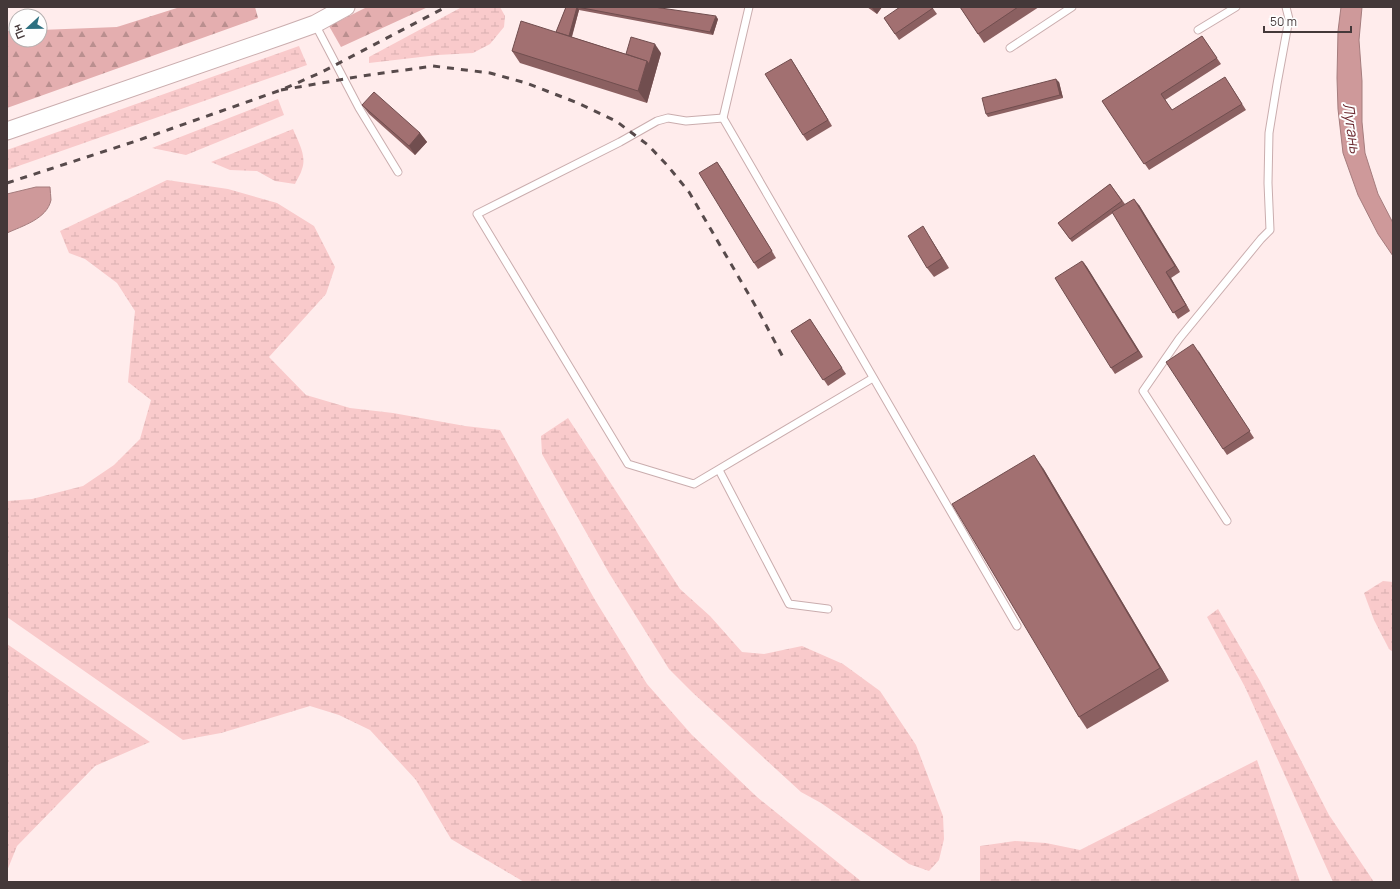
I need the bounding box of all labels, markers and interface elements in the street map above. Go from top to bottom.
north arrow [8,8,48,48]
scale bar [1264,8,1351,34]
text: 50 m [1270,13,1297,30]
text: Пн [8,22,28,42]
water label: Лугань [1338,102,1366,155]

